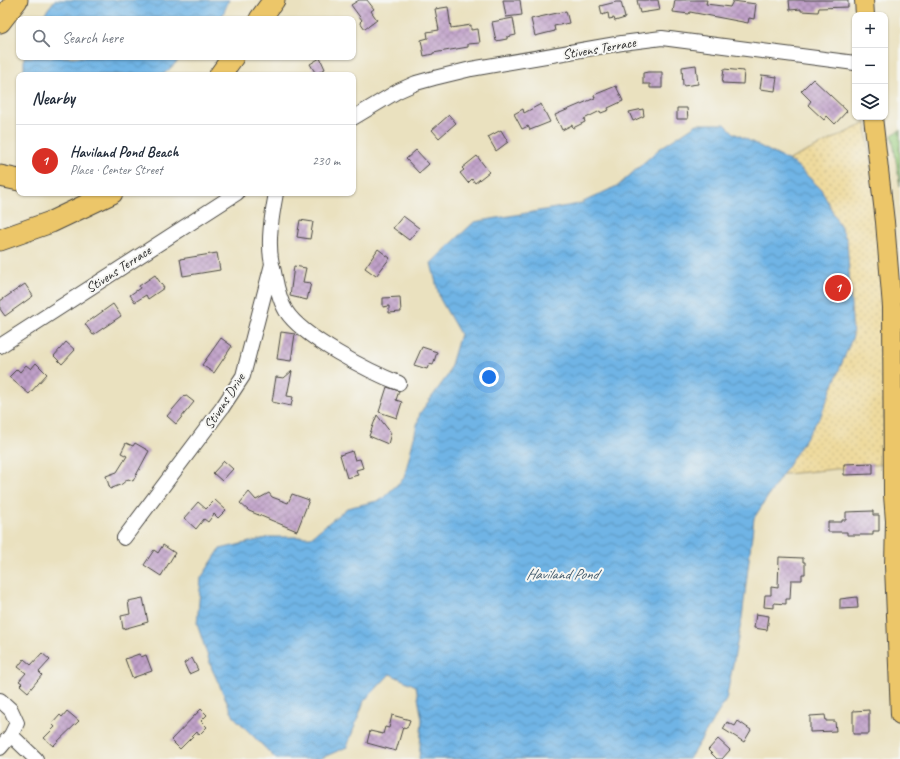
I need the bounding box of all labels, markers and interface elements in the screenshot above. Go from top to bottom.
map controls [852,12,888,120]
button: + [852,12,888,48]
search box [16,16,356,60]
icon: search [30,27,52,49]
text: Search here [62,29,123,48]
street label: Stivens Terrace [561,33,638,63]
button: − [852,48,888,84]
button: layers [852,84,888,120]
text: Nearby [32,88,75,109]
text: Haviland Pond Beach [70,143,178,162]
text: 1 [42,153,48,169]
text: 230 m [312,153,340,169]
text: Place · Center Street [70,162,162,178]
street label: Stivens Terrace [83,241,155,297]
pin: 1 [825,273,851,303]
your location [479,367,499,387]
street label: Stivens Drive [200,369,249,432]
water label: Haviland Pond [526,565,603,584]

